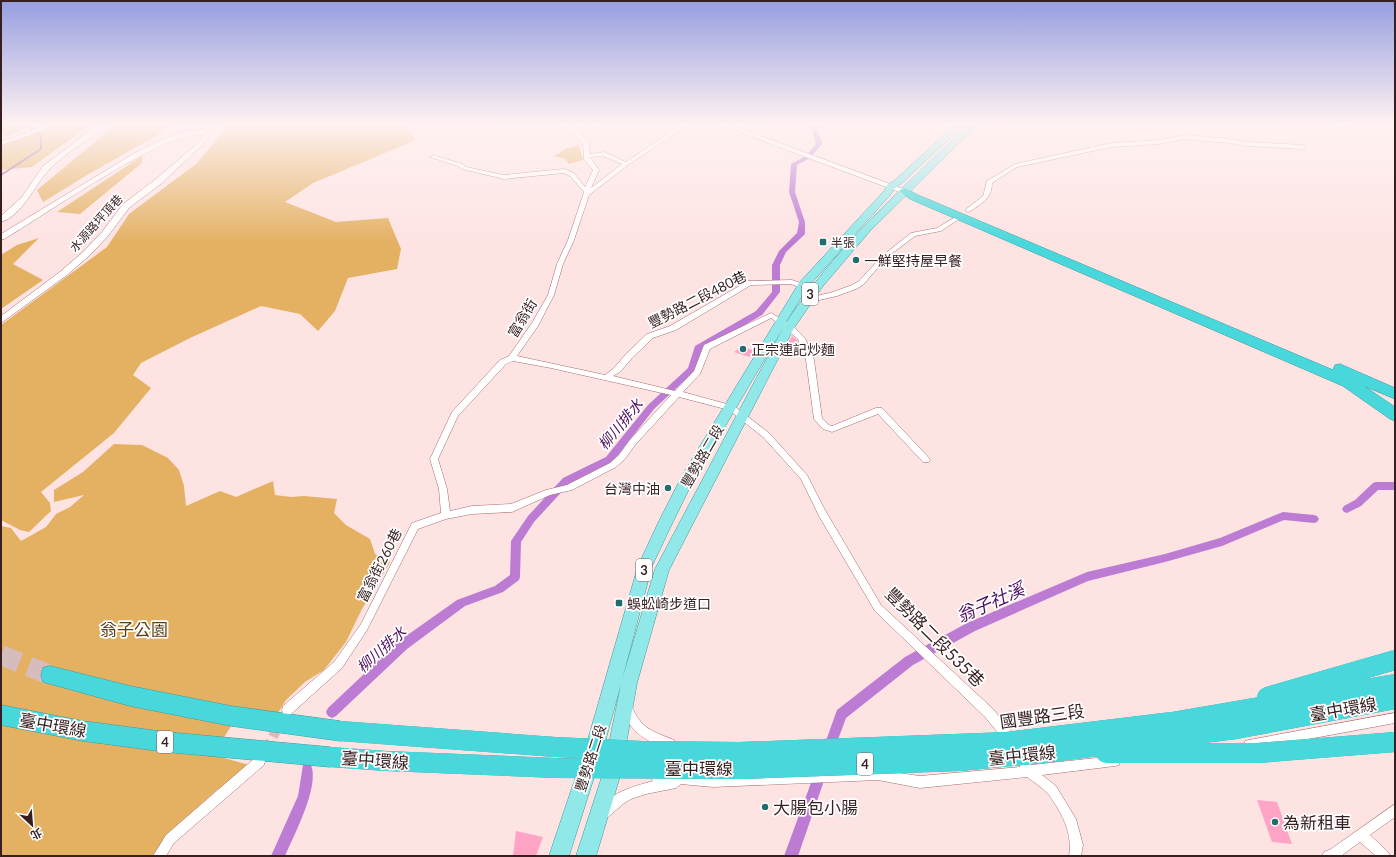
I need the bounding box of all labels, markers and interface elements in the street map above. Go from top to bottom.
street label: 水源路坪頂巷 [66,191,126,255]
place label: 半張 [831,235,855,250]
marker: 半張 [818,237,828,247]
place label: 一鮮堅持屋早餐 [864,252,962,269]
marker: 一鮮堅持屋早餐 [851,255,861,265]
street label: 豐勢路二段480巷 [645,267,749,331]
road number: 3 [802,283,818,305]
street label: 富翁街 [504,296,540,340]
place label: 正宗連記炒麵 [751,341,835,358]
marker: 正宗連記炒麵 [738,344,748,354]
water label: 柳川排水 [594,394,647,453]
street label: 豐勢路二段 [677,421,727,491]
place label: 台灣中油 [604,480,660,497]
marker: 台灣中油 [663,483,673,493]
street label: 富翁街260巷 [353,525,405,605]
road number: 3 [636,559,652,581]
water label: 翁子社溪 [953,576,1030,627]
street label: 豐勢路二段535巷 [881,583,989,691]
place label: 蜈蚣崎步道口 [627,595,711,612]
marker: 蜈蚣崎步道口 [614,598,624,608]
park label: 翁子公園 [100,619,168,640]
water label: 柳川排水 [353,622,410,676]
street label: 臺中環線 [1308,693,1378,725]
street label: 國豐路三段 [998,700,1086,732]
street label: 臺中環線 [18,709,88,741]
street label: 豐勢路二段 [571,722,609,794]
road number: 4 [157,731,173,753]
street label: 臺中環線 [987,741,1057,769]
street label: 臺中環線 [340,747,410,773]
road number: 4 [857,753,873,775]
street label: 臺中環線 [665,758,733,779]
place label: 大腸包小腸 [773,797,858,818]
marker: 大腸包小腸 [760,802,770,812]
north arrow [12,805,52,845]
place label: 為新租車 [1283,812,1351,833]
marker: 為新租車 [1270,817,1280,827]
text: 北 [29,826,44,843]

